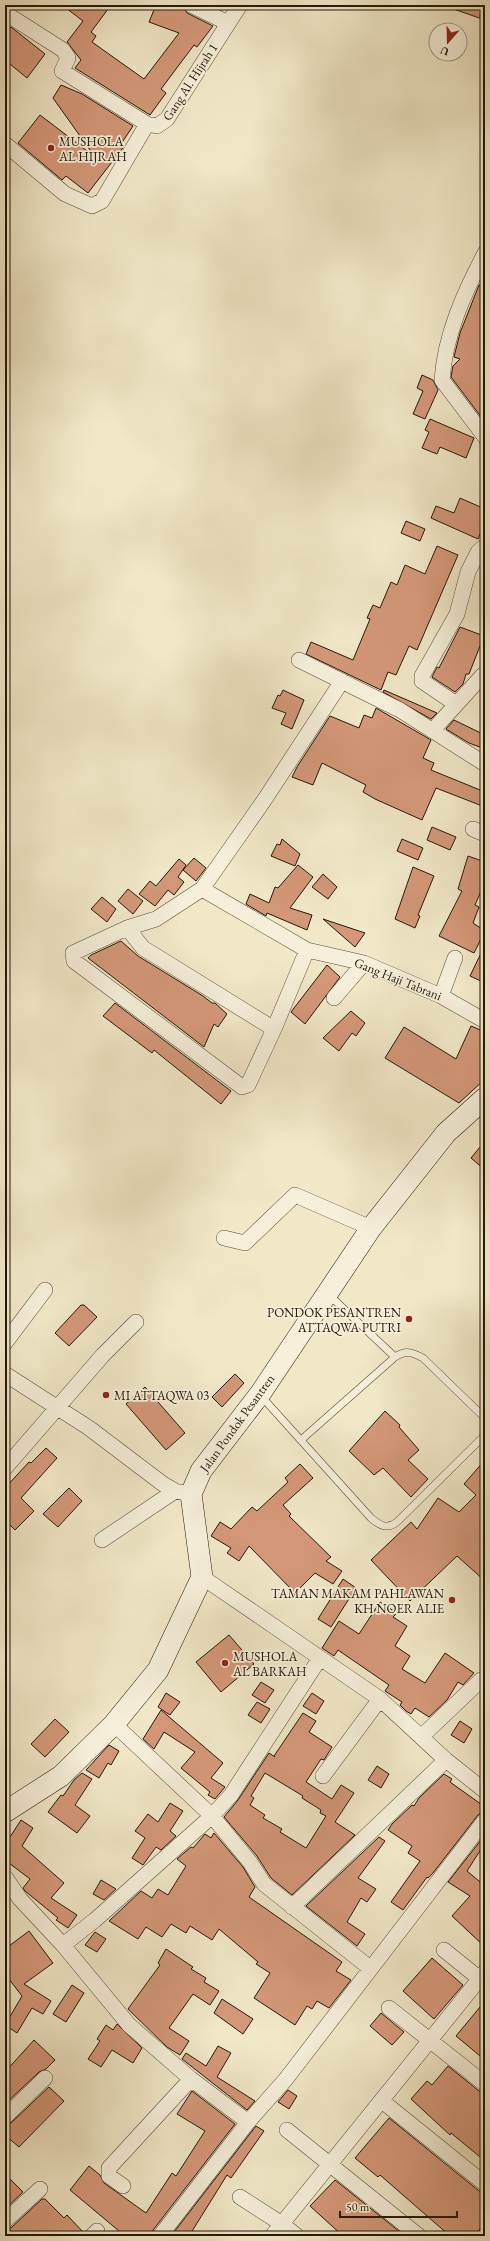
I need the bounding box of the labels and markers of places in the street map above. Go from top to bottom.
place label: MUSHOLA AL HIJRAH [58,133,127,165]
marker: MUSHOLA AL HIJRAH [46,143,56,153]
place label: PONDOK PESANTREN ATTAQWA PUTRI [267,1304,402,1336]
marker: PONDOK PESANTREN ATTAQWA PUTRI [404,1314,414,1324]
place label: MI ATTAQWA 03 [114,1387,209,1404]
marker: MI ATTAQWA 03 [101,1390,111,1400]
place label: TAMAN MAKAM PAHLAWAN KH NOER ALIE [271,1585,445,1617]
marker: TAMAN MAKAM PAHLAWAN KH NOER ALIE [447,1595,457,1605]
place label: MUSHOLA AL BARKAH [232,1648,307,1680]
marker: MUSHOLA AL BARKAH [220,1658,230,1668]

